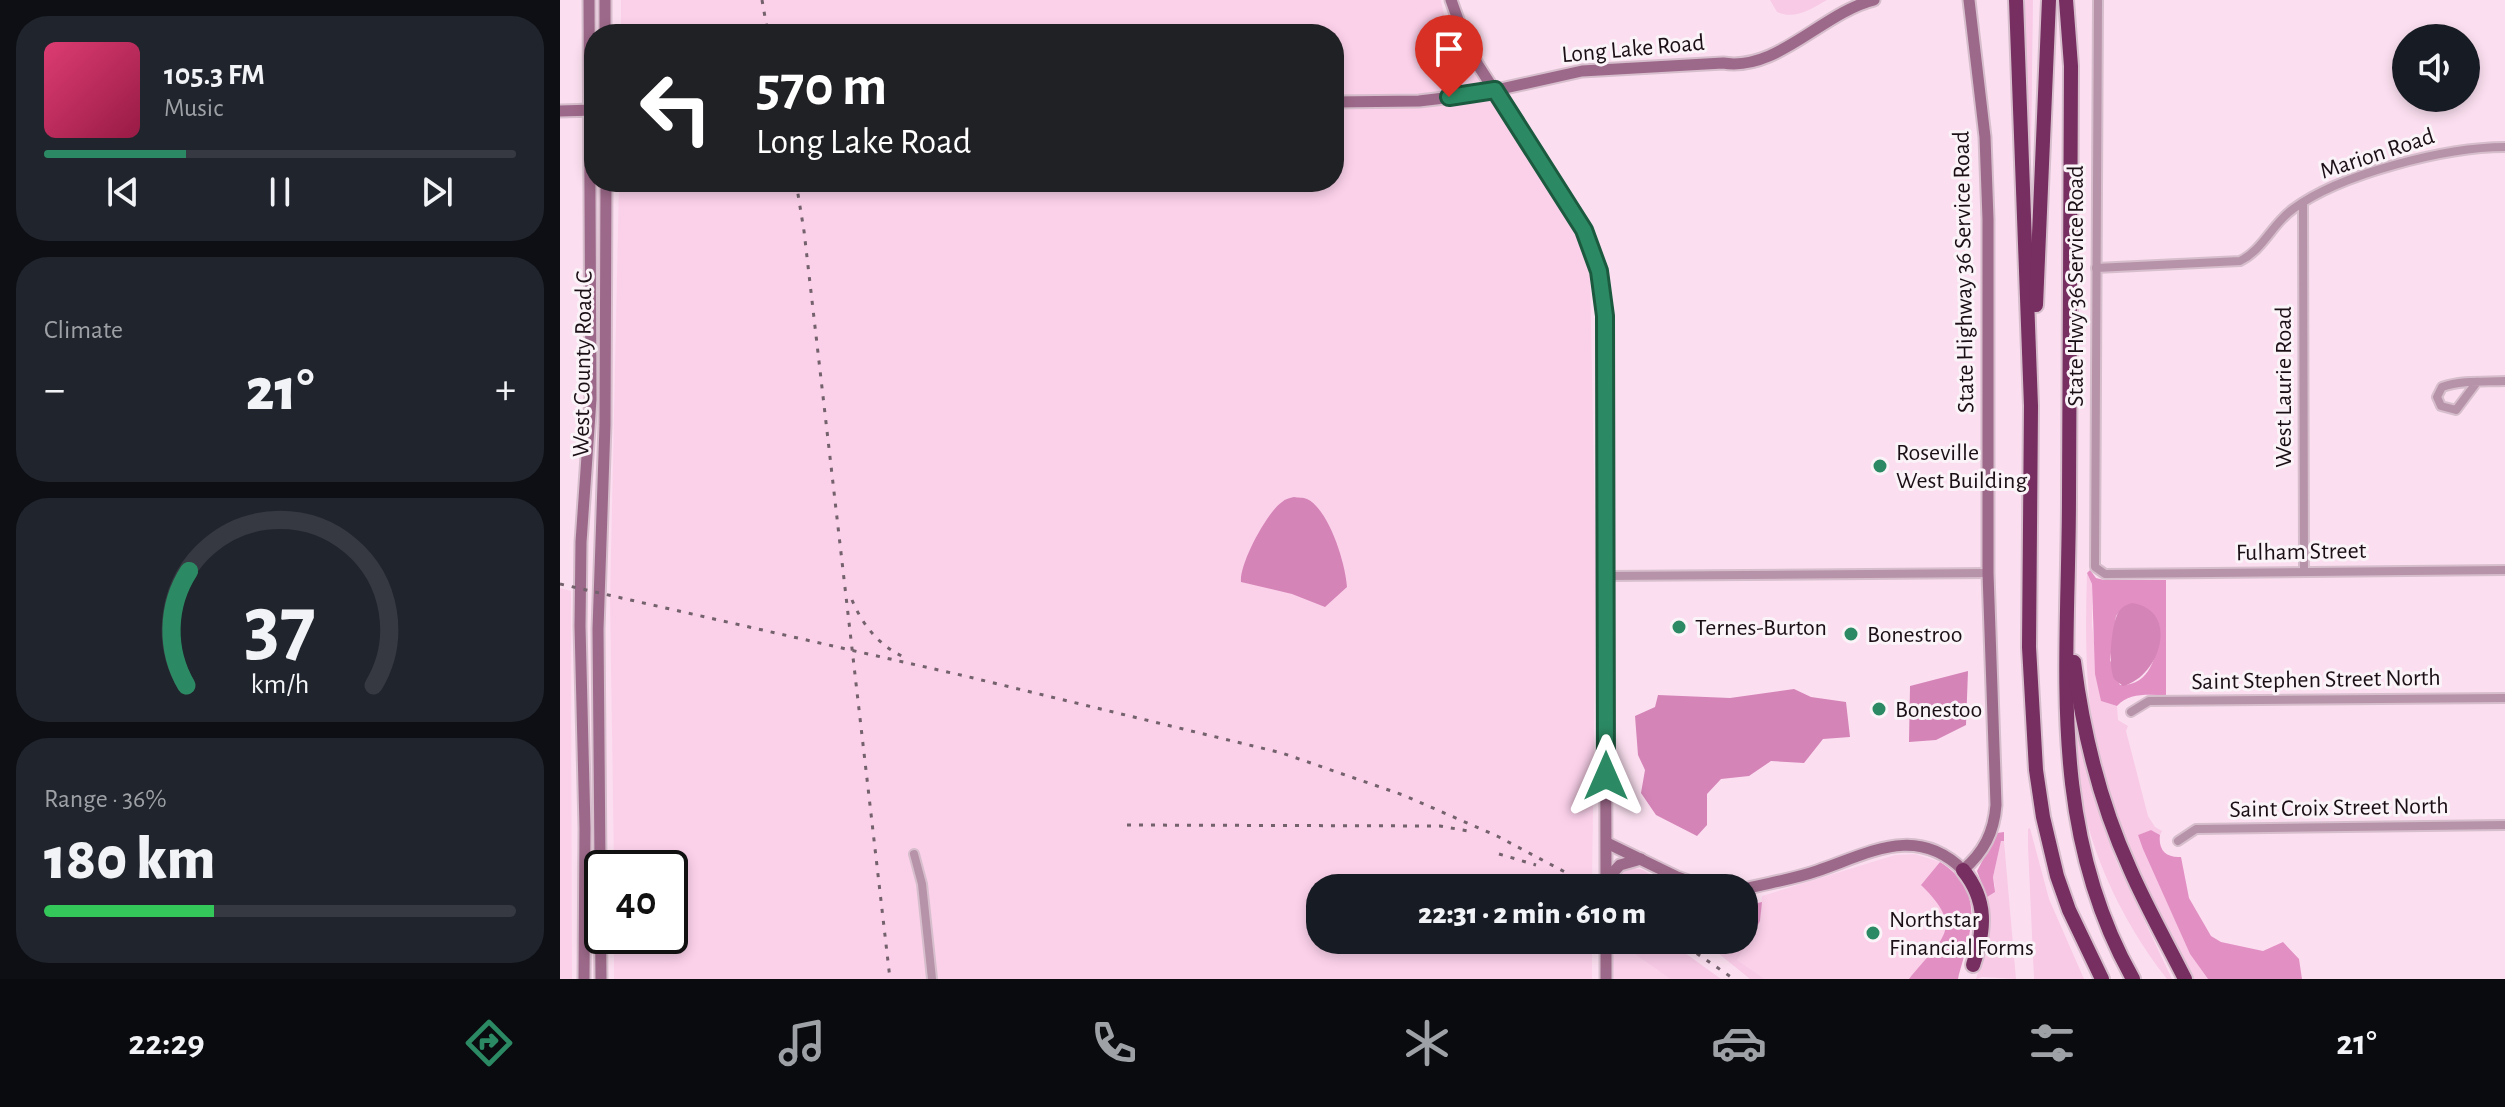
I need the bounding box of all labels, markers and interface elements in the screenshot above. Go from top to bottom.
pin [1415,15,1483,97]
map controls [2392,24,2480,112]
button: sound [2392,24,2480,112]
icon: arrive [1427,27,1471,71]
street label: Long Lake Road [1561,31,1706,67]
icon: left [624,56,728,160]
text: 570 m [756,59,887,115]
text: 105.3 FM [164,60,265,90]
text: Music [164,95,223,121]
text: Long Lake Road [756,124,971,160]
street label: Marion Road [2317,124,2437,184]
street label: State Highway 36 Service Road [1950,131,1978,413]
street label: State Hwy 36 Service Road [2064,165,2088,407]
icon: previous [101,170,145,214]
icon: pause [258,170,302,214]
icon: next [415,170,459,214]
street label: West County Road C [569,271,597,457]
street label: West Laurie Road [2272,306,2296,468]
text: Climate [44,317,123,343]
text: 21° [246,361,314,421]
text: − [44,368,65,412]
text: + [495,368,516,412]
place label: Roseville West Building [1896,441,2027,493]
marker: Roseville West Building [1871,457,1889,475]
street label: Fulham Street [2236,539,2367,565]
text: 37 [244,584,316,668]
place label: Ternes-Burton [1695,616,1827,640]
marker: Ternes-Burton [1670,618,1688,636]
place label: Bonestroo [1867,623,1962,647]
marker: Bonestroo [1842,625,1860,643]
street label: Saint Stephen Street North [2191,666,2441,694]
text: km/h [251,670,309,699]
place label: Bonestoo [1895,698,1982,722]
marker: Bonestoo [1870,700,1888,718]
position arrow [1564,734,1648,818]
text: Range · 36% [44,786,167,812]
street label: Saint Croix Street North [2229,794,2449,822]
text: 180 km [44,830,215,890]
speed limit sign: 40 [584,850,688,954]
text: 22:31 · 2 min · 610 m [1418,899,1646,929]
place label: Northstar Financial Forms [1889,908,2034,960]
marker: Northstar Financial Forms [1864,924,1882,942]
icon: directions [461,1015,517,1071]
icon: music [774,1015,830,1071]
icon: phone [1086,1015,1142,1071]
icon: climate [1399,1015,1455,1071]
icon: car [1711,1015,1767,1071]
icon: filters [2024,1015,2080,1071]
text: 22:29 [128,1025,205,1061]
text: 21° [2336,1025,2377,1061]

